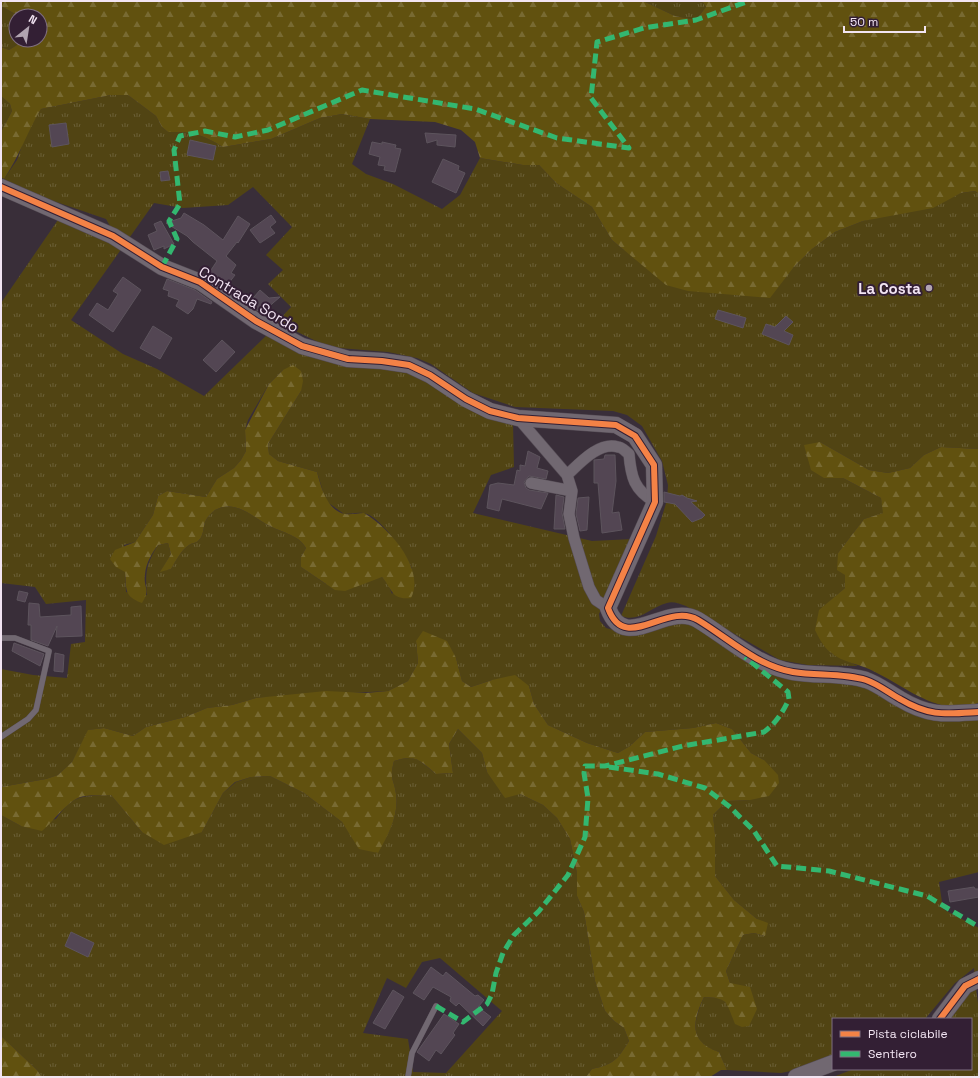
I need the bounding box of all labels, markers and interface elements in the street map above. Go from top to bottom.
north arrow [8,8,48,48]
scale bar [844,8,925,34]
text: N [26,11,40,27]
text: 50 m [850,14,878,30]
street label: Contrada Sordo [195,262,303,336]
place label: La Costa [858,279,921,298]
marker: La Costa [924,283,934,293]
legend [832,1018,972,1070]
text: Pista ciclabile [868,1026,948,1042]
text: Sentiero [868,1046,917,1062]

